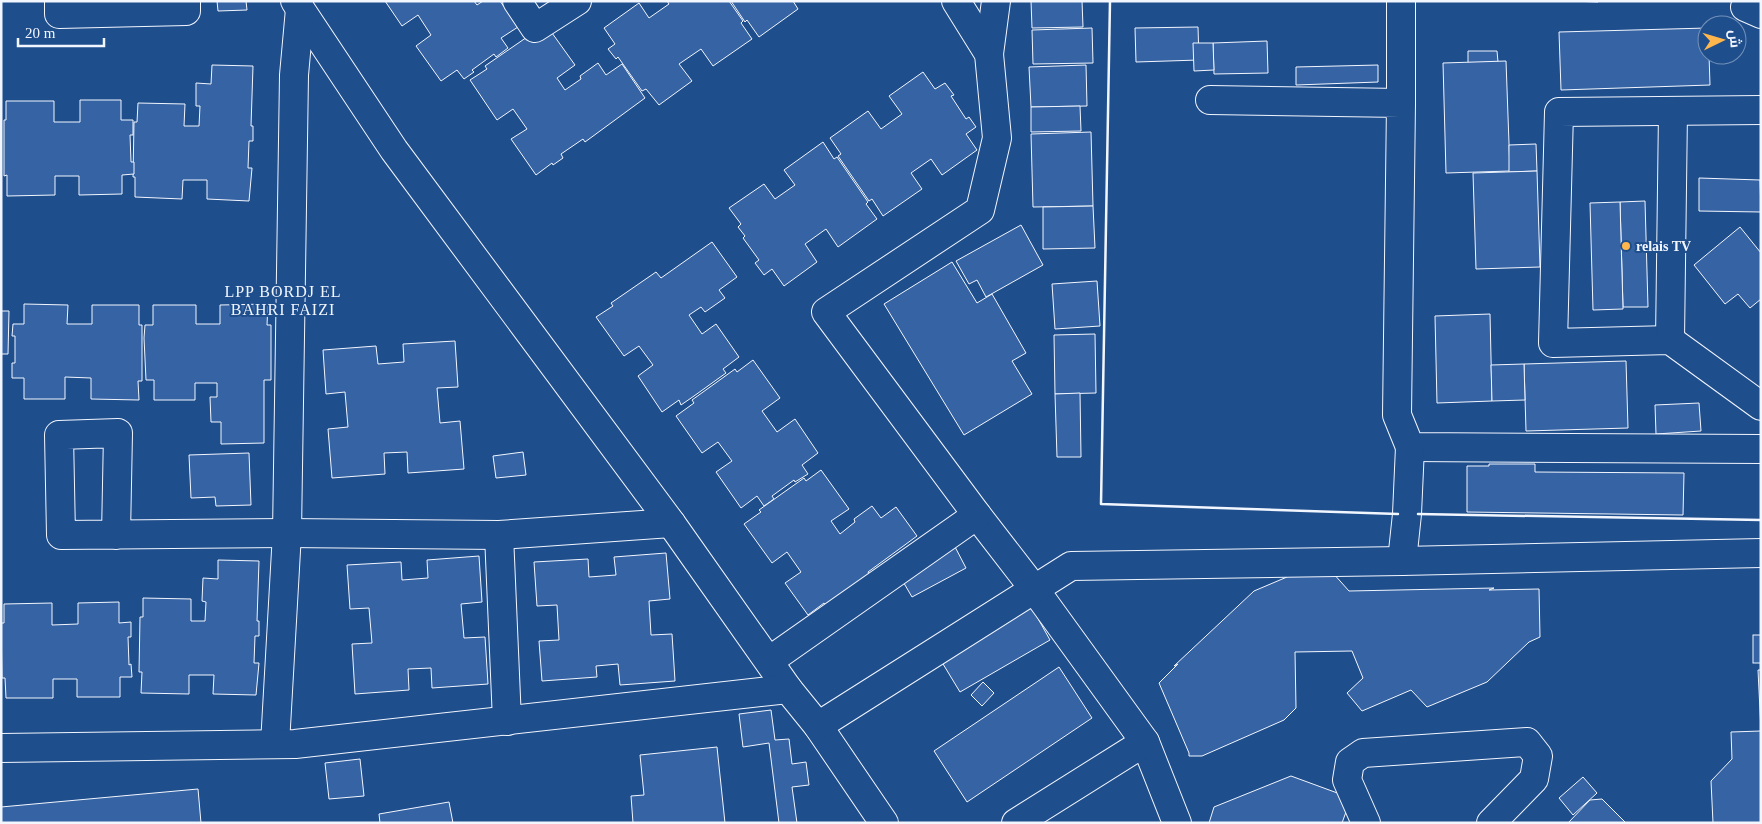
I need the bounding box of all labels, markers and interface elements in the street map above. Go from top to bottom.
scale bar [18,15,104,47]
north arrow [1697,15,1747,65]
text: 20 m [25,25,56,41]
text: ش [1725,29,1744,49]
place label: relais TV [1636,239,1691,254]
marker: relais TV [1620,240,1632,252]
district label: LPP BORDJ EL BAHRI FAIZI [224,283,342,318]

